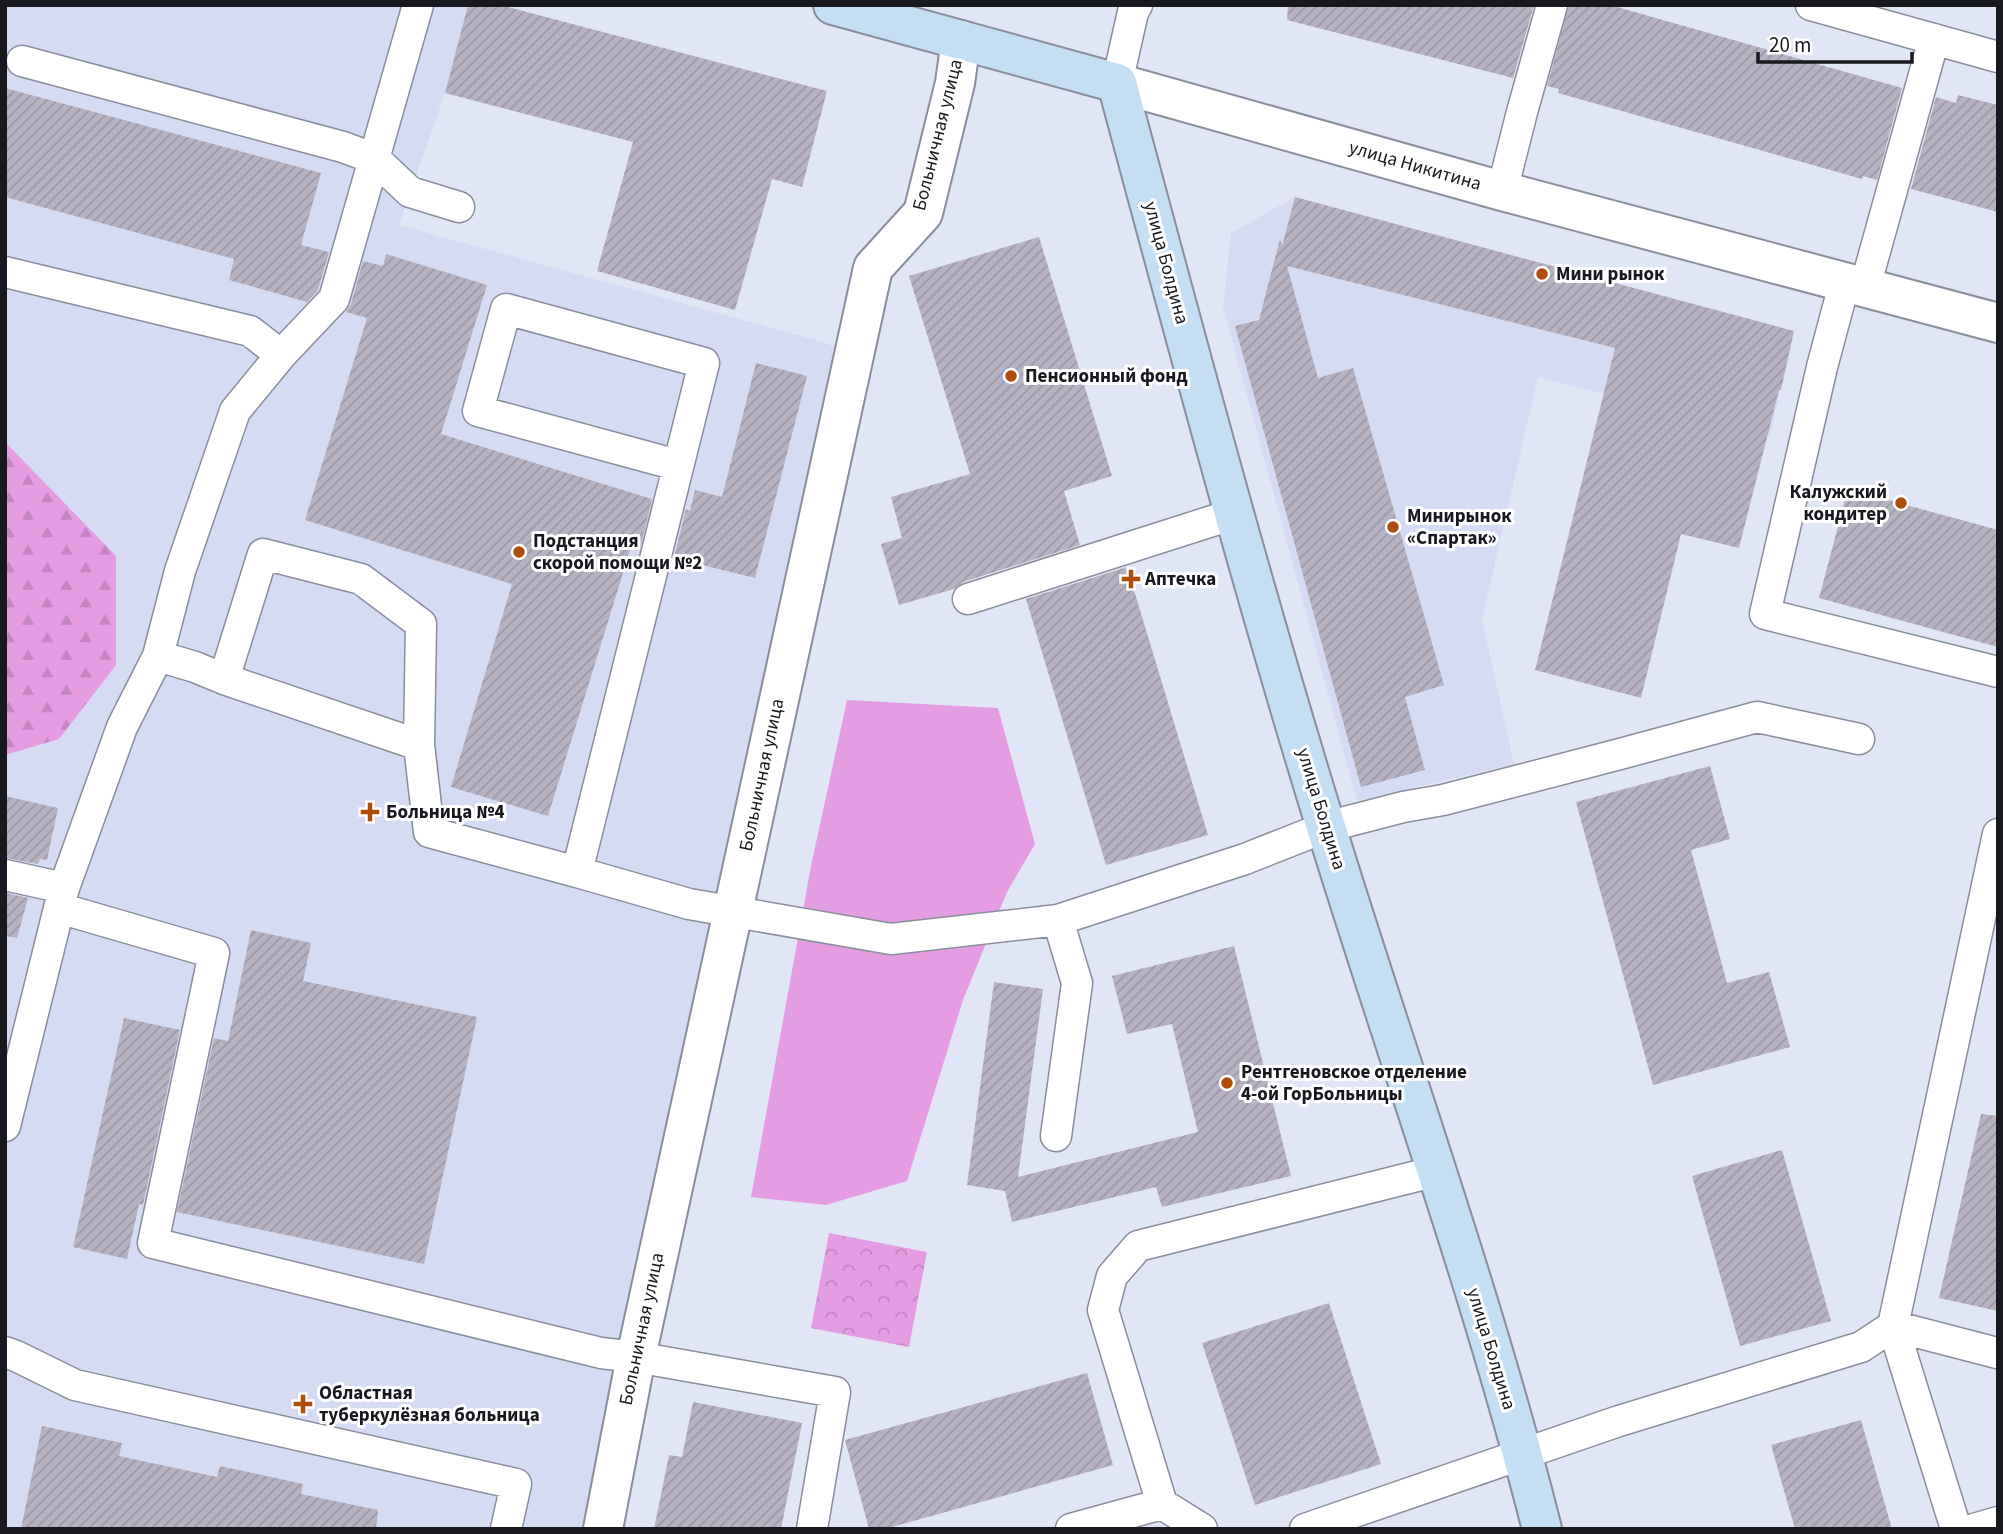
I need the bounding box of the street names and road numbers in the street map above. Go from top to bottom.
street label: Больничная улица [906,56,970,214]
street label: улица Никитина [1346,134,1484,198]
street label: улица Болдина [1137,199,1195,327]
street label: Больничная улица [733,696,791,854]
street label: улица Болдина [1290,745,1352,873]
street label: Больничная улица [613,1250,671,1408]
street label: улица Болдина [1460,1285,1522,1413]

